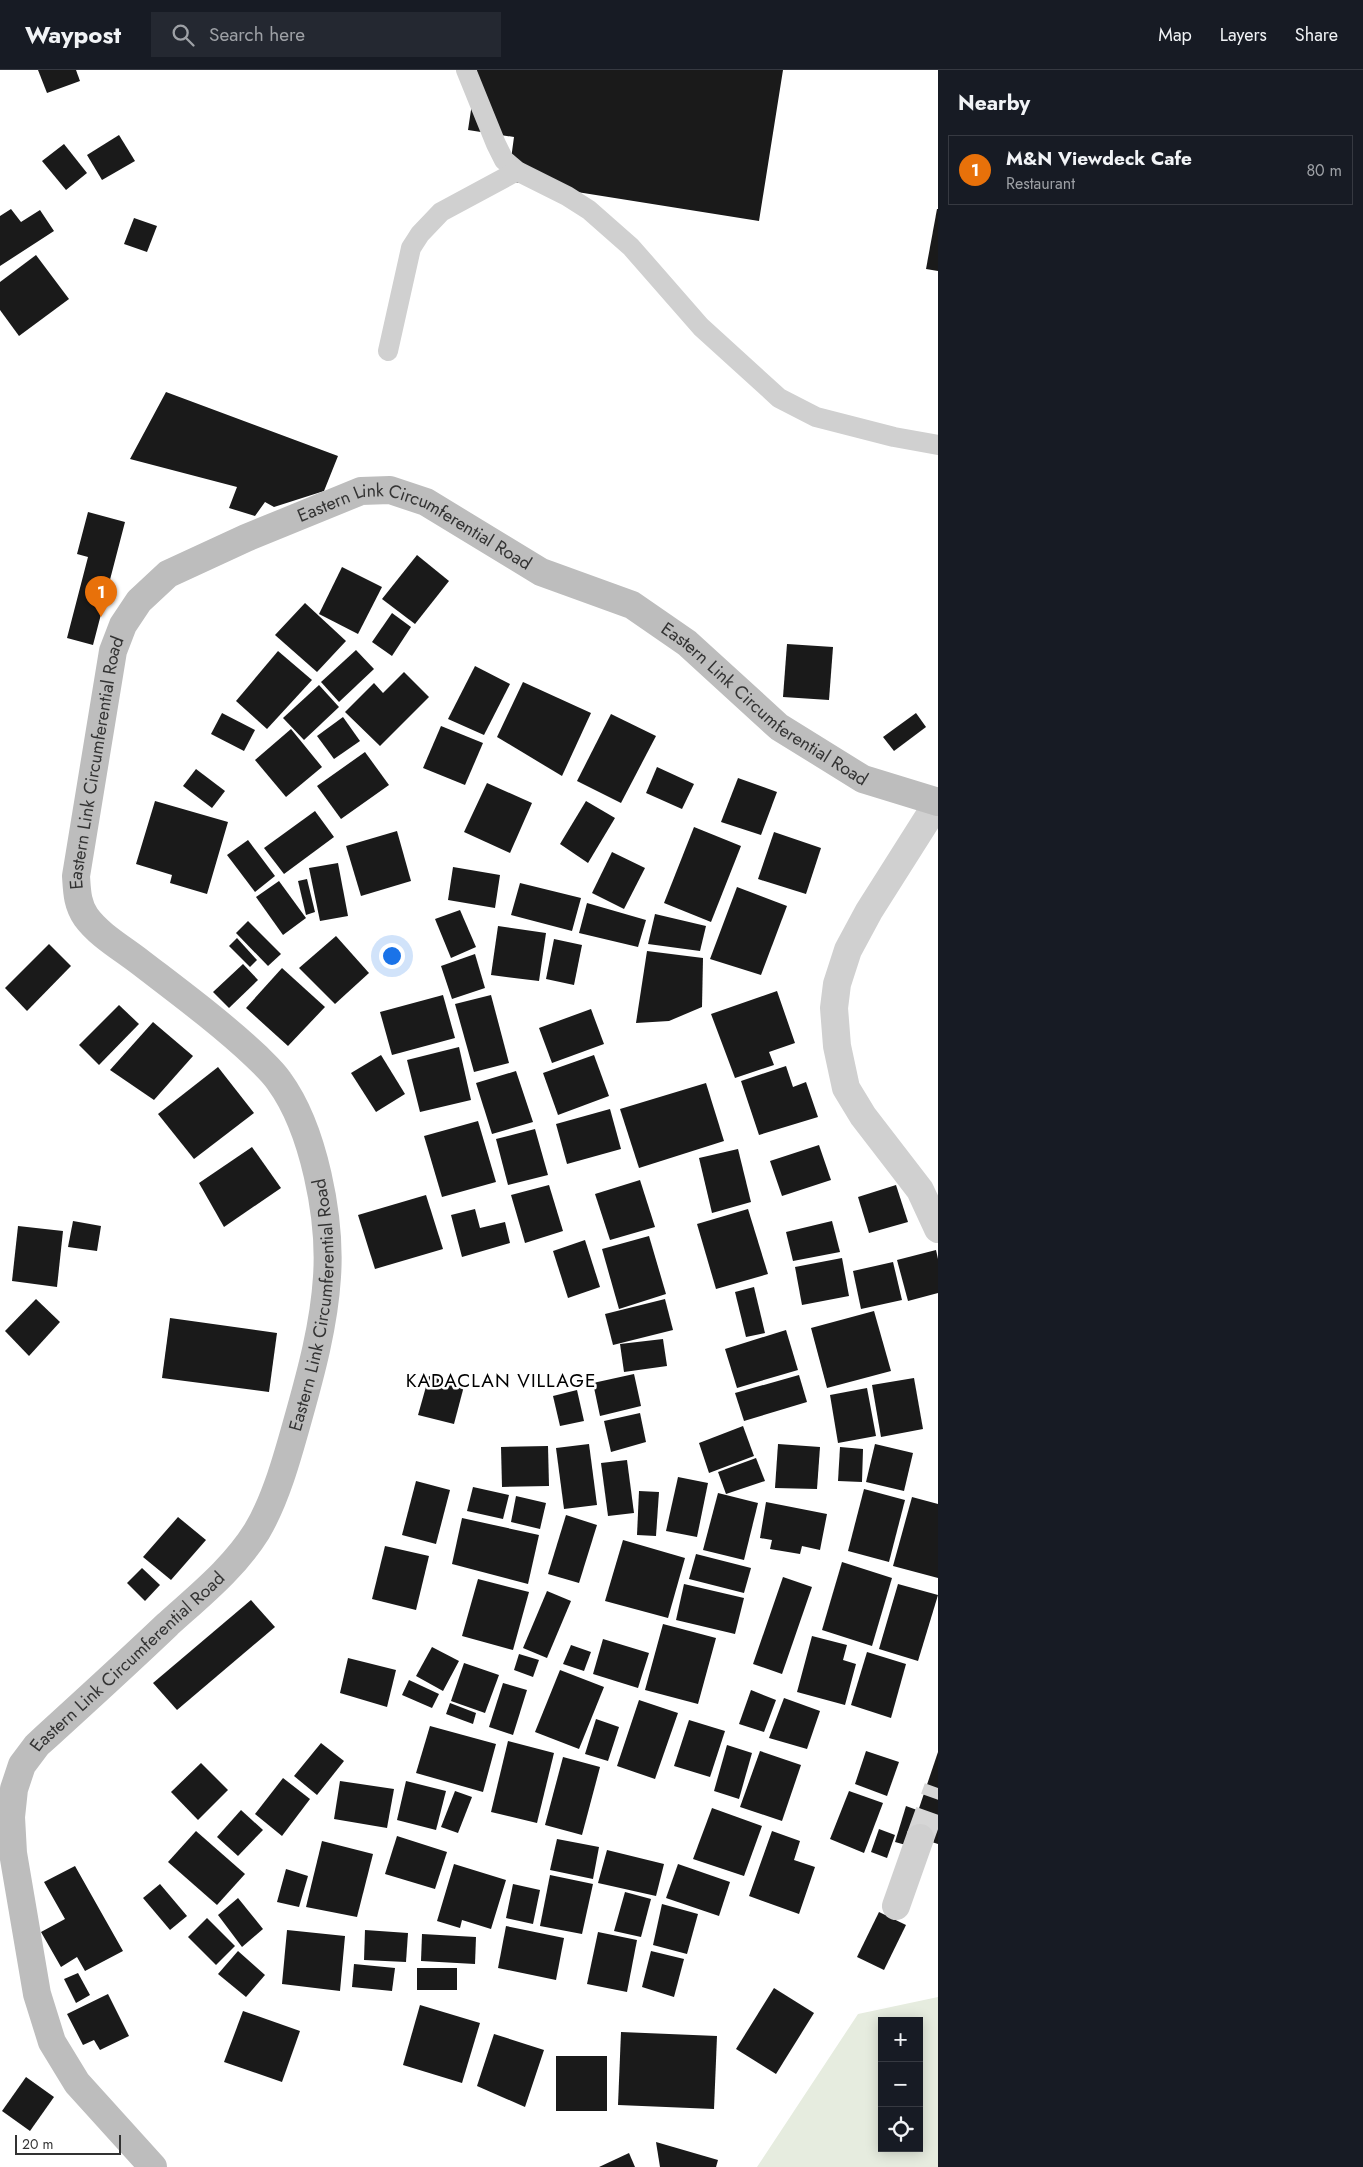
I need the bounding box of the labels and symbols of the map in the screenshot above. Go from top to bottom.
street label: Eastern Link Circumferential Road [293,477,537,576]
pin: 1 [85,576,117,617]
street label: Eastern Link Circumferential Road [656,616,873,792]
street label: Eastern Link Circumferential Road [63,632,130,890]
your location [379,943,405,969]
street label: Eastern Link Circumferential Road [282,1176,341,1434]
district label: KADACLAN VILLAGE [406,1367,596,1394]
street label: Eastern Link Circumferential Road [23,1566,231,1757]
scale bar [15,2132,121,2155]

